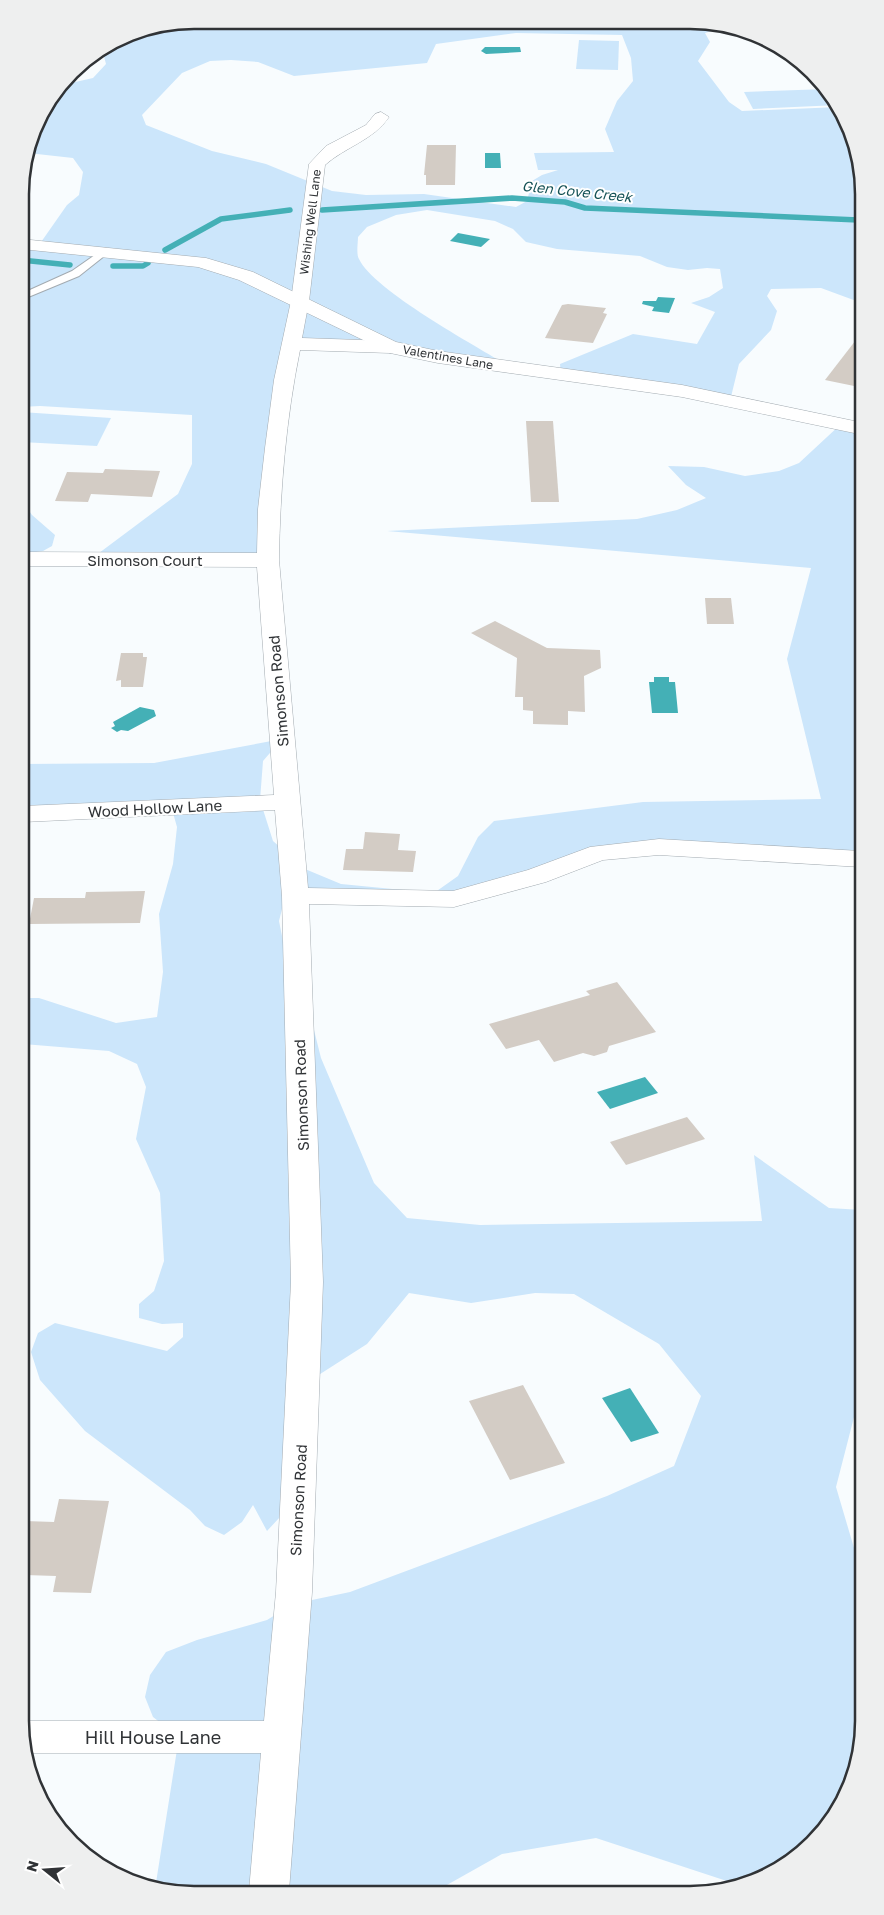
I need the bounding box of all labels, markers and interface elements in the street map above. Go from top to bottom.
street label: Wishing Well Lane [296,168,324,276]
water label: Glen Cove Creek [521,177,635,205]
street label: Valentines Lane [401,342,495,372]
street label: Simonson Court [87,551,203,569]
street label: Simonson Road [264,635,292,747]
street label: Wood Hollow Lane [87,795,223,821]
street label: Simonson Road [290,1039,312,1151]
street label: Simonson Road [286,1444,310,1556]
street label: Hill House Lane [85,1726,221,1748]
north arrow [20,1845,70,1895]
text: N [22,1858,42,1874]

